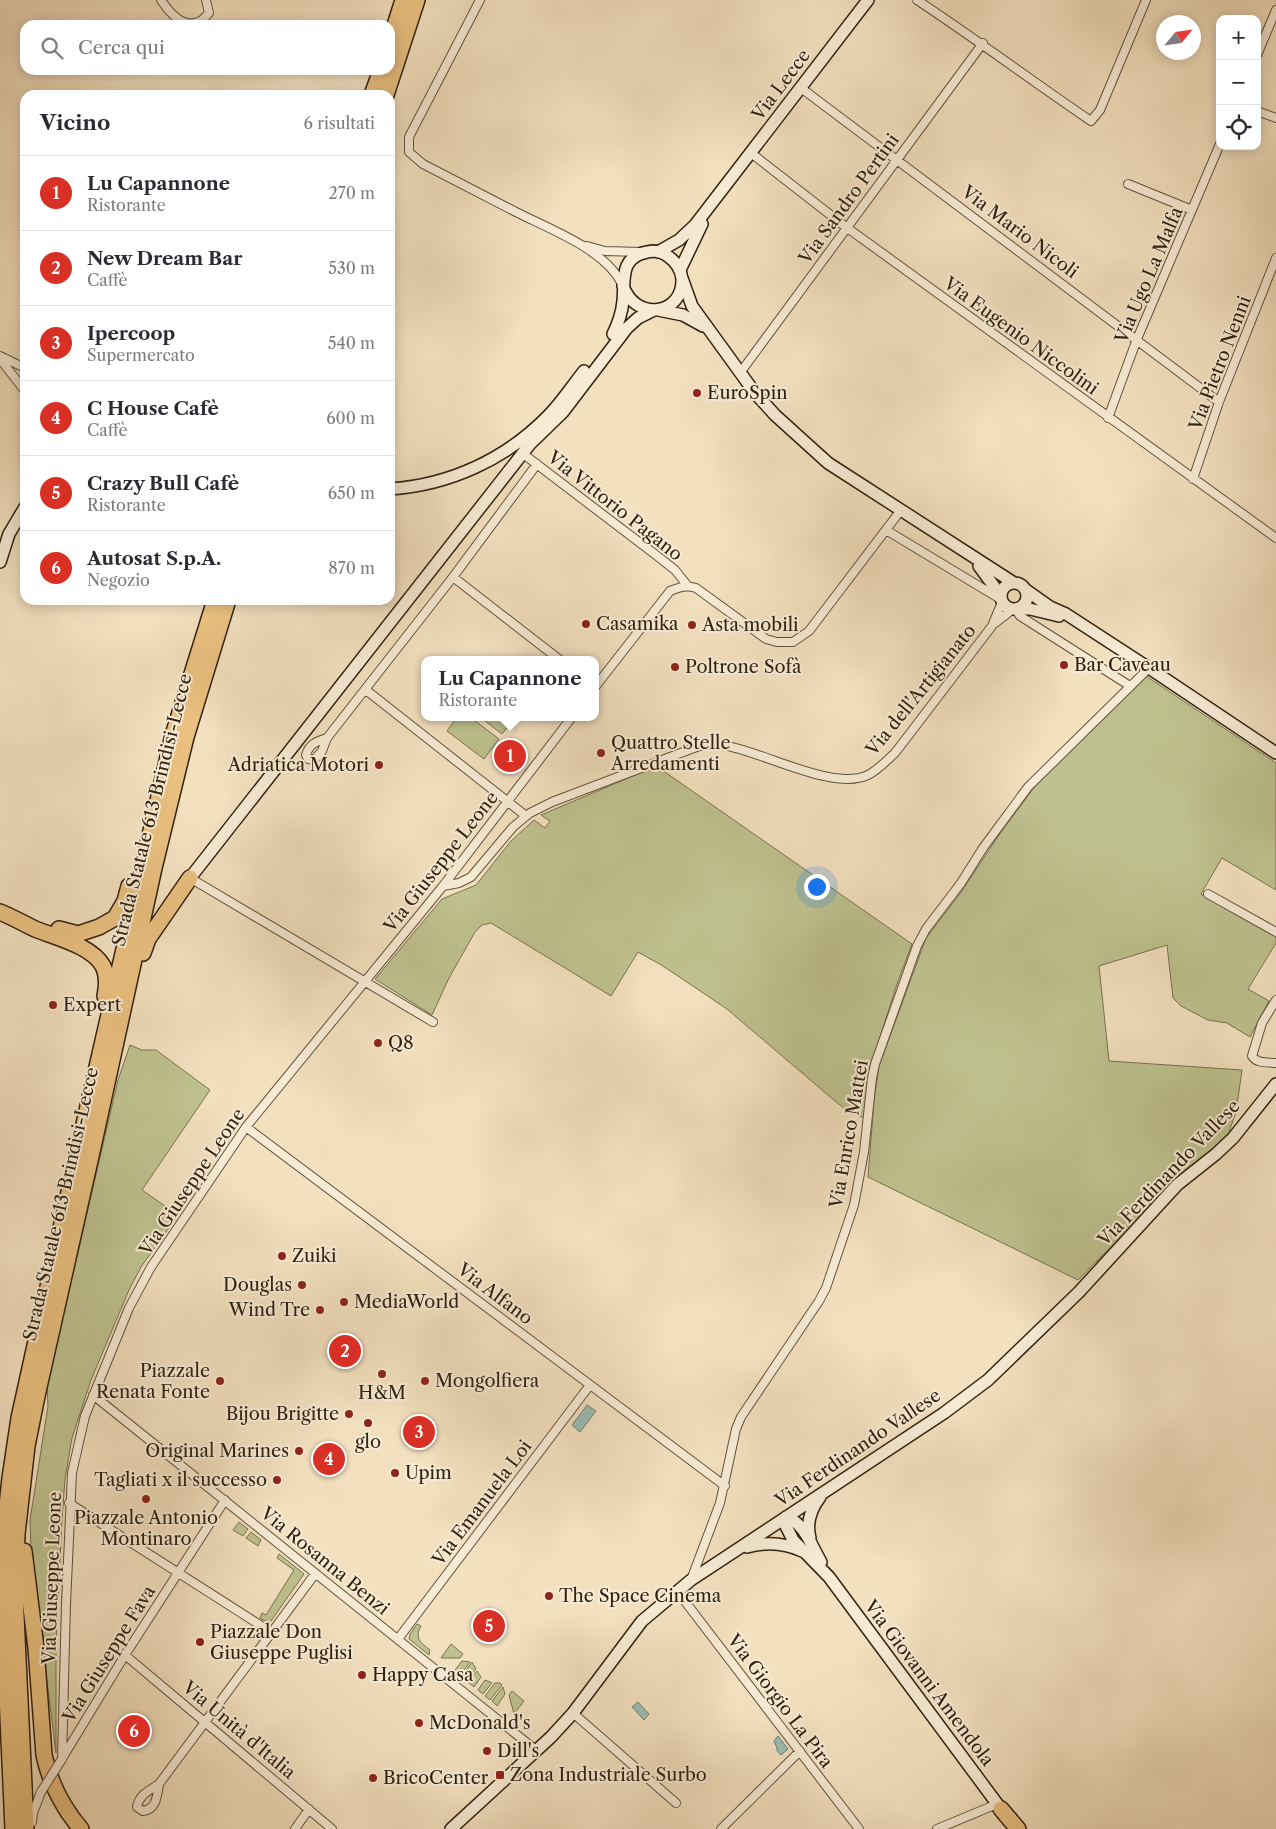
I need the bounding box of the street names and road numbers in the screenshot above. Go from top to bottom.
street label: Via Lecce [747,45,815,126]
street label: Via Sandro Pertini [794,129,904,269]
street label: Via Mario Nicoli [956,180,1083,283]
street label: Via Ugo La Malfa [1110,203,1188,347]
street label: Via Eugenio Niccolini [939,272,1103,400]
street label: Via Pietro Nenni [1184,292,1256,434]
street label: Via Vittorio Pagano [542,446,687,566]
street label: Via dell'Artigianato [861,620,981,761]
street label: Strada Statale 613 Brindisi-Lecce [107,671,197,949]
street label: Via Giuseppe Leone [379,787,503,938]
street label: Via Enrico Mattei [825,1058,873,1211]
street label: Strada Statale 613 Brindisi-Lecce [19,1065,103,1343]
street label: Via Ferdinando Vallese [1093,1095,1245,1252]
street label: Via Giuseppe Leone [134,1104,249,1261]
street label: Via Alfano [452,1258,537,1329]
street label: Via Ferdinando Vallese [770,1384,945,1512]
street label: Via Emanuela Loi [427,1436,537,1571]
street label: Via Giuseppe Leone [38,1491,66,1666]
street label: Via Rosanna Benzi [255,1502,394,1620]
street label: Via Giuseppe Fava [57,1581,160,1727]
street label: Via Giovanni Amendola [859,1595,999,1771]
street label: Via Giorgio La Pira [722,1629,838,1773]
street label: Via Unità d'Italia [177,1676,300,1784]

